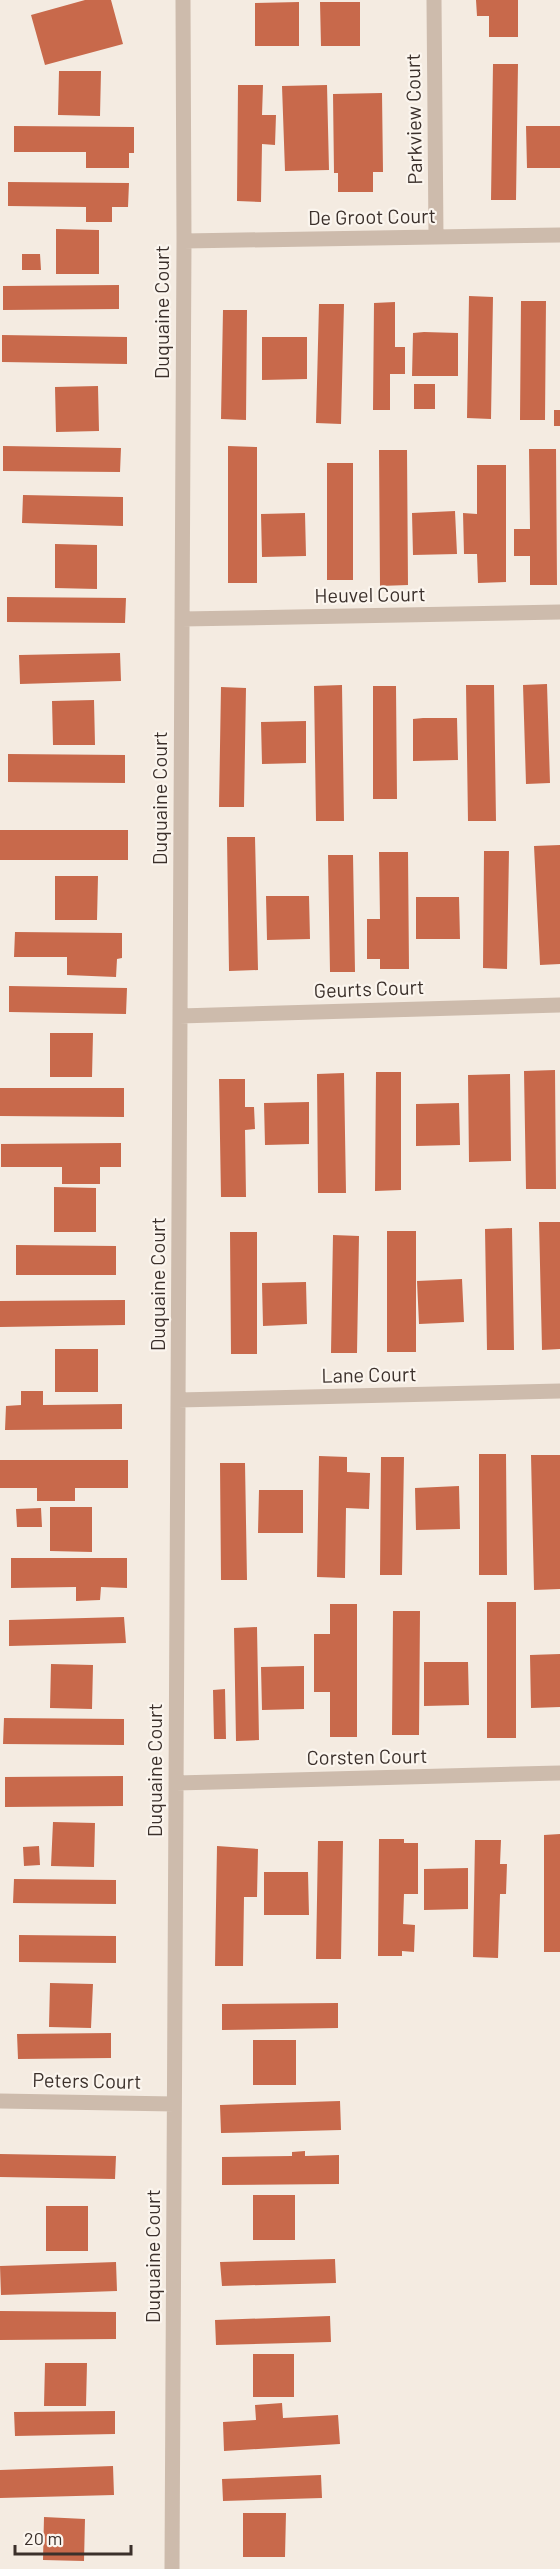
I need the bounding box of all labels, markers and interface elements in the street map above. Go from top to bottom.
street label: Parkview Court [400,53,426,185]
street label: De Groot Court [308,203,436,229]
street label: Duquaine Court [149,245,173,379]
street label: Heuvel Court [314,581,426,607]
street label: Duquaine Court [147,731,171,865]
street label: Geurts Court [313,974,425,1002]
street label: Duquaine Court [145,1217,169,1351]
street label: Lane Court [321,1361,417,1387]
street label: Duquaine Court [142,1703,166,1837]
street label: Corsten Court [306,1743,428,1769]
street label: Peters Court [32,2067,142,2093]
street label: Duquaine Court [140,2189,164,2323]
scale bar [15,2518,130,2556]
text: 20 m [24,2527,62,2549]

